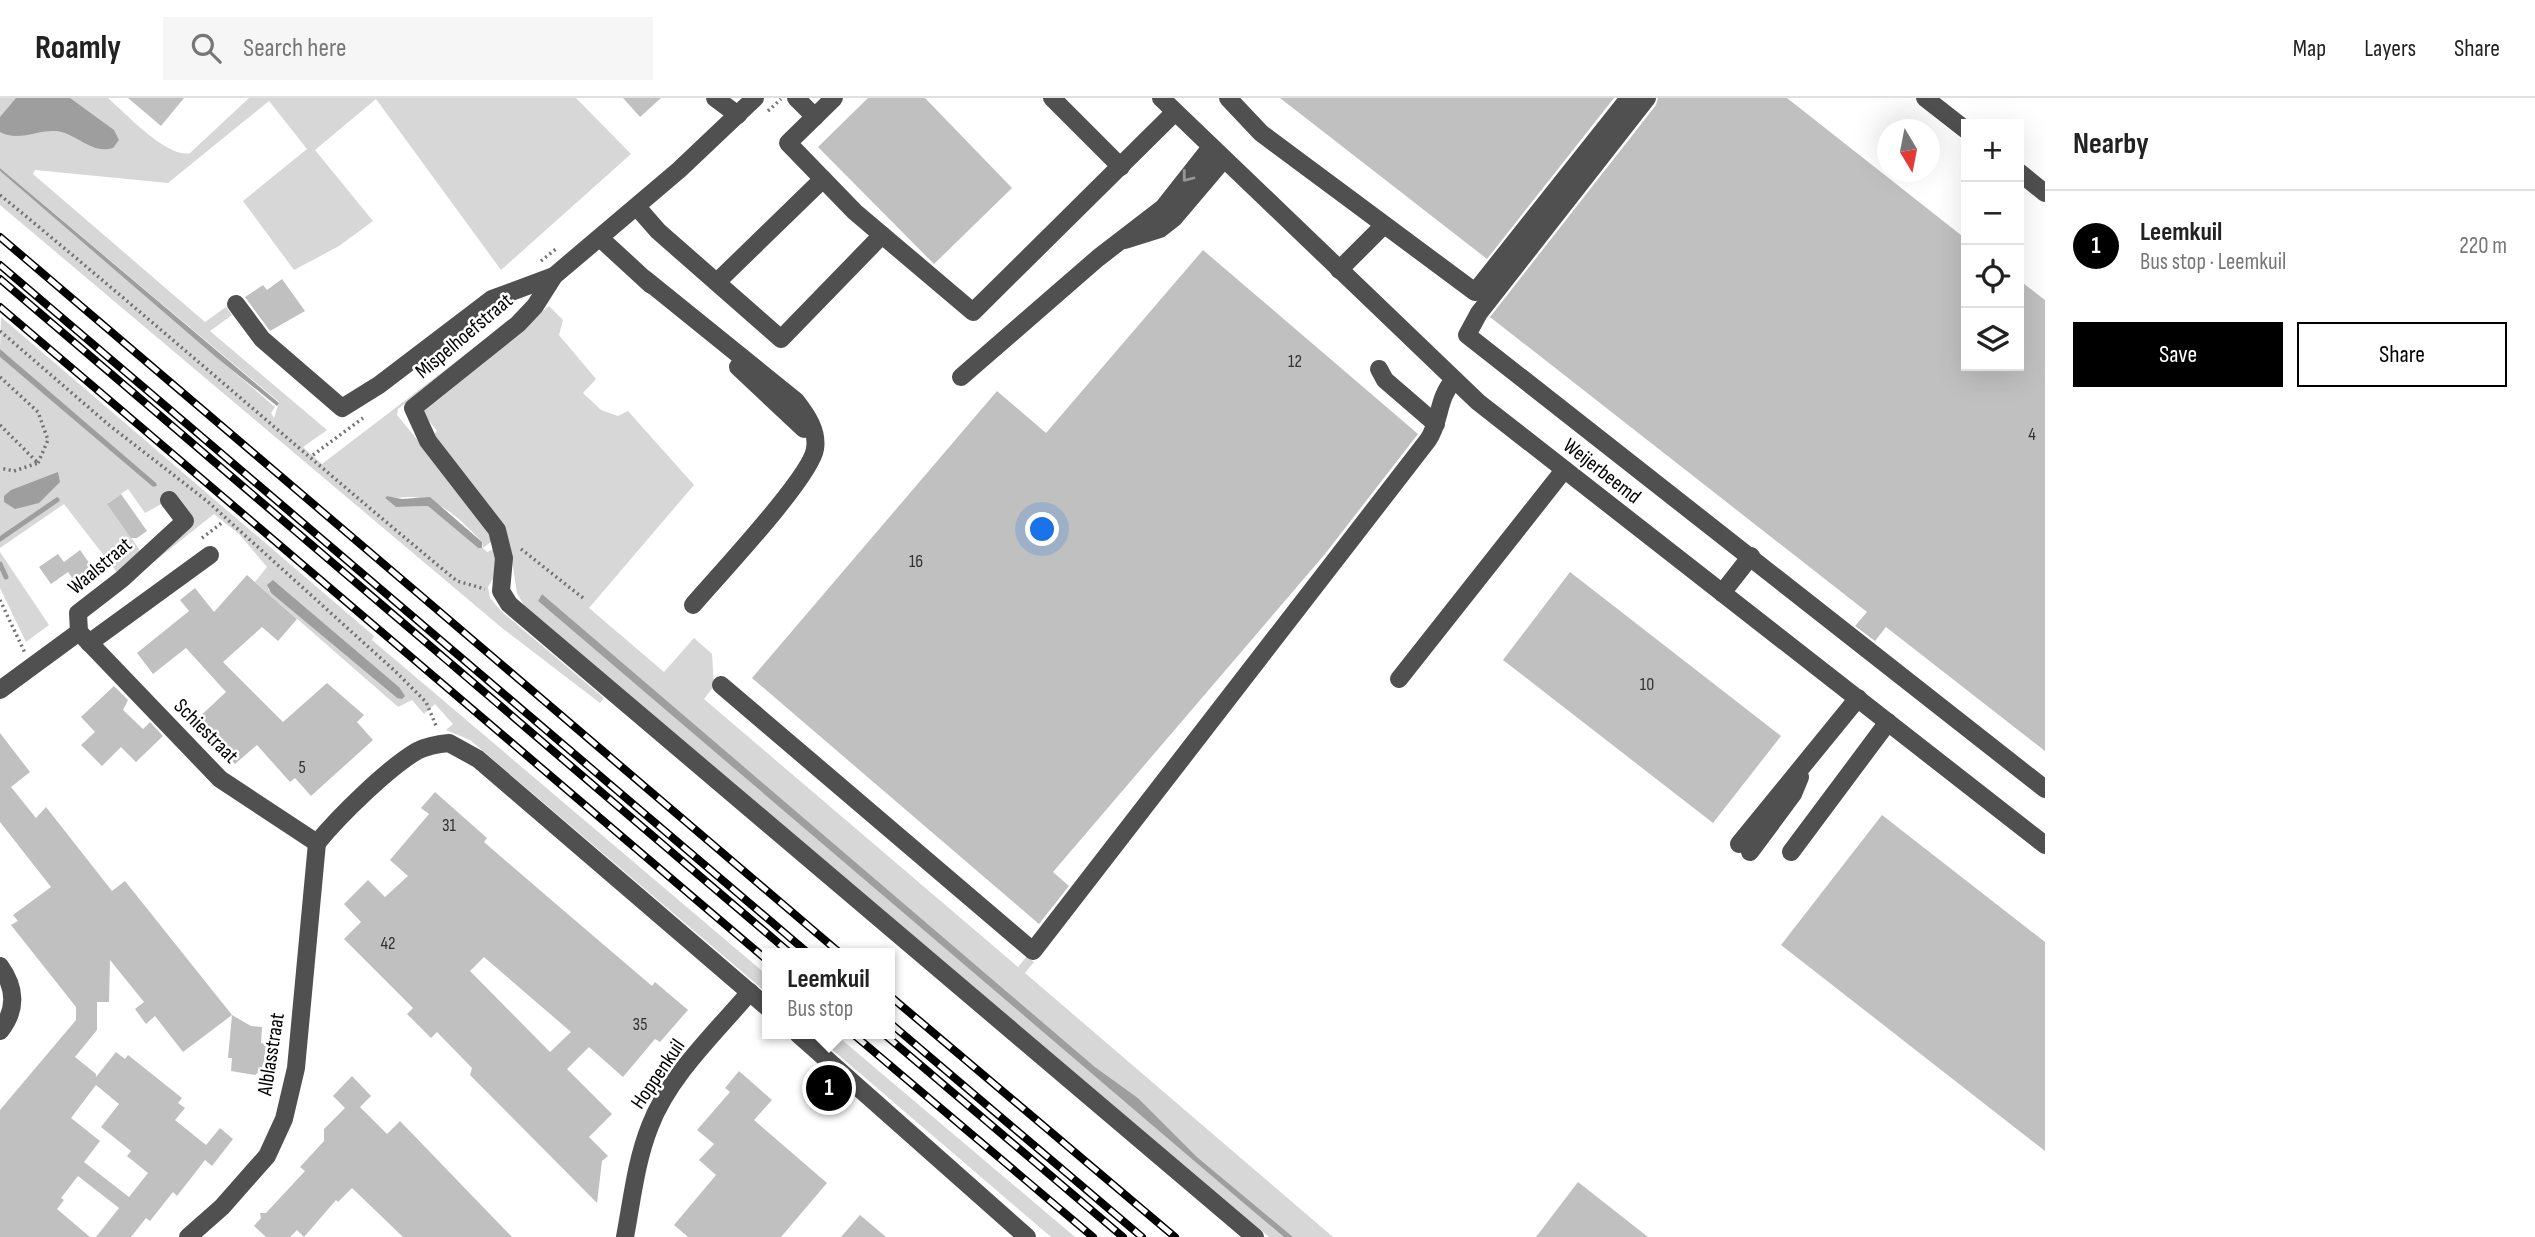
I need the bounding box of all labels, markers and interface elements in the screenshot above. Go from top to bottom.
search box [163,17,653,80]
text: Roamly [35,28,121,68]
icon: search [187,29,225,67]
text: Search here [243,33,346,64]
text: Map [2293,34,2326,63]
text: Layers [2364,34,2416,63]
text: Share [2454,34,2500,63]
north arrow [1877,119,1940,182]
map controls [1961,119,2024,371]
button: + [1961,119,2024,182]
text: Nearby [2073,126,2149,162]
one-way arrow [1183,169,1195,182]
button: − [1961,182,2024,245]
text: Leemkuil [2140,217,2222,248]
text: 1 [2091,232,2101,260]
text: 220 m [2459,232,2507,260]
button: locate [1961,245,2024,308]
text: Bus stop · Leemkuil [2140,248,2286,276]
street label: Mispelhoefstraat [410,288,518,384]
button: layers [1961,308,2024,371]
button: Save [2073,322,2283,387]
button: Share [2297,322,2507,387]
house number: 12 [1288,351,1302,372]
house number: 4 [2028,424,2036,445]
street label: Weijerbeemd [1558,433,1646,509]
your location [1025,512,1059,546]
street label: Waalstraat [63,532,137,600]
house number: 16 [909,551,923,572]
house number: 10 [1640,674,1654,695]
street label: Schiestraat [169,694,243,768]
house number: 5 [298,757,306,778]
house number: 31 [442,815,457,836]
house number: 42 [380,933,396,954]
popup [762,948,895,1039]
text: Leemkuil [787,964,870,995]
text: Bus stop [787,995,853,1023]
street label: Alblasstraat [252,1011,290,1098]
house number: 35 [633,1014,647,1035]
street label: Hoppenkuil [626,1034,690,1114]
pin: 1 [806,1062,852,1114]

